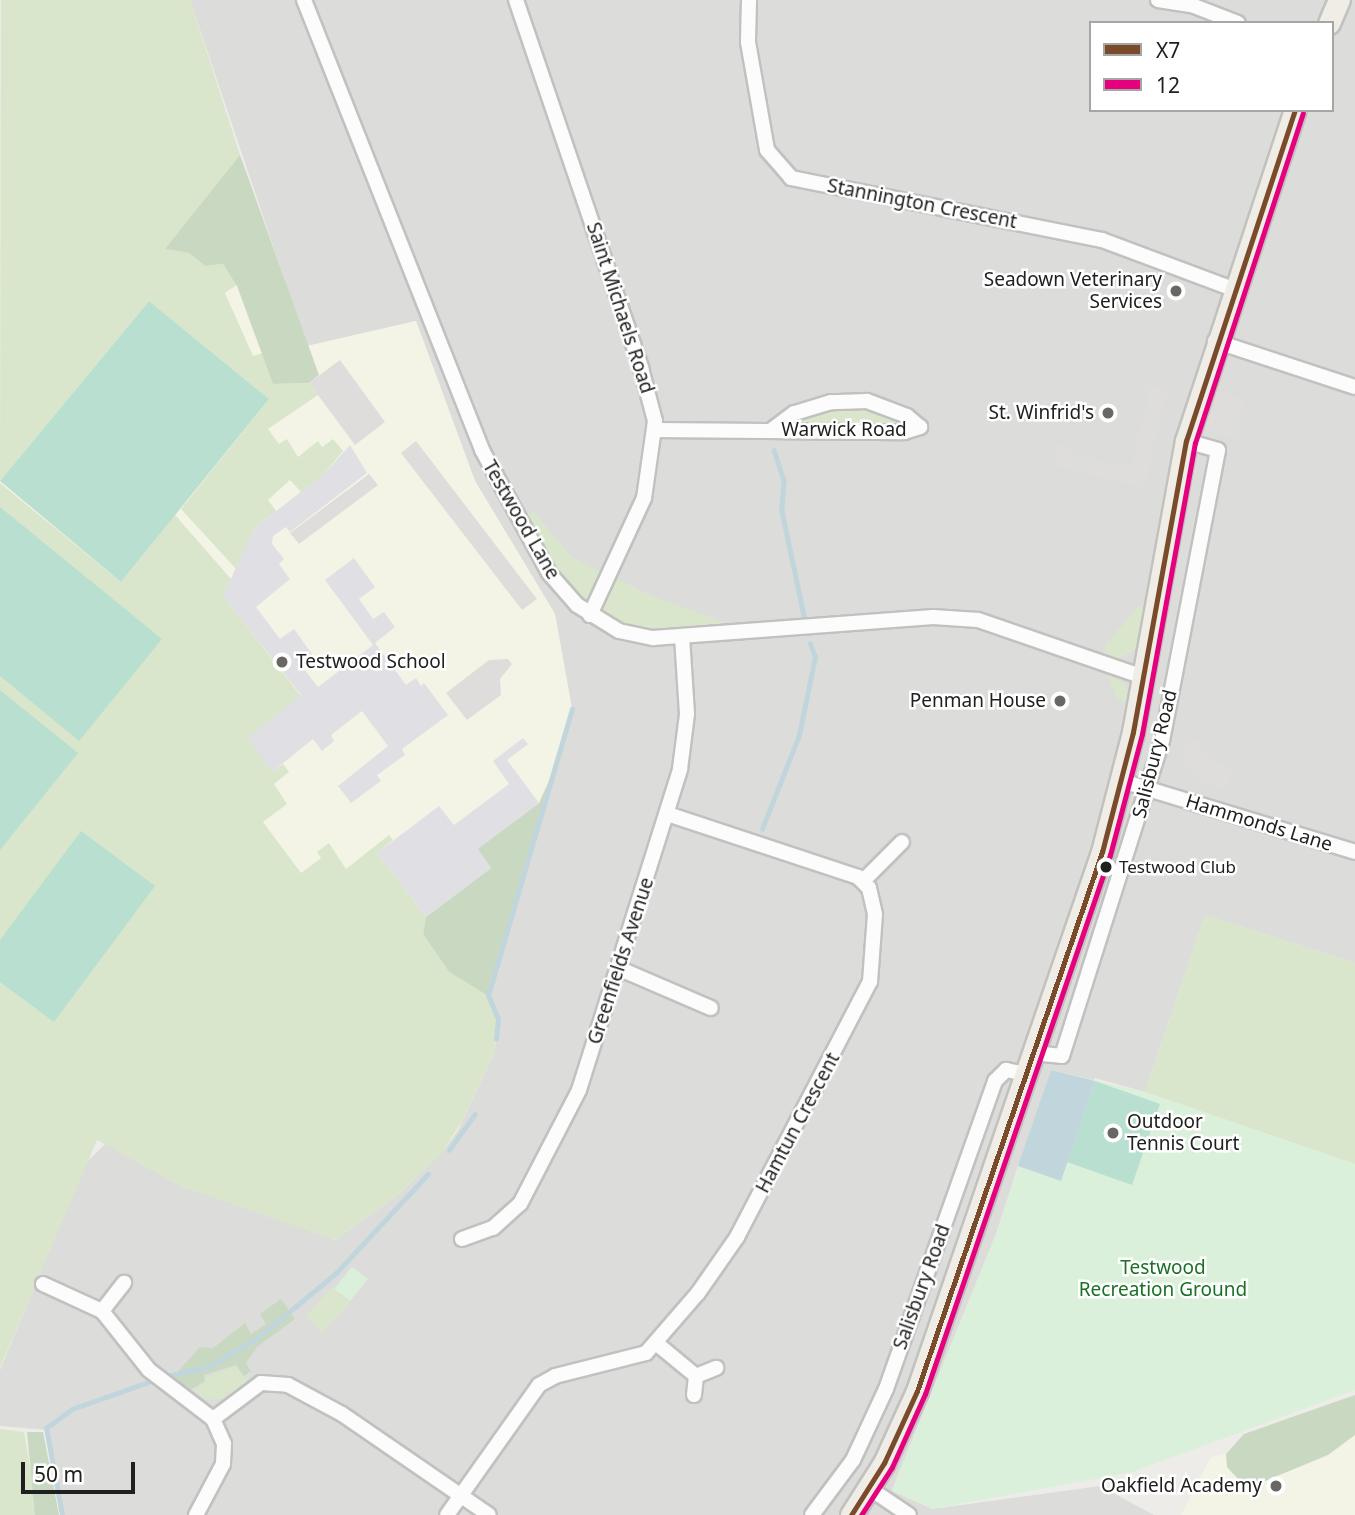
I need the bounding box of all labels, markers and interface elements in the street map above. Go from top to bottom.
legend [1089,21,1334,112]
text: X7 [1156,36,1180,64]
text: 12 [1156,71,1180,99]
street label: Stannington Crescent [825,174,1019,234]
street label: Saint Michaels Road [582,220,658,396]
place label: Seadown Veterinary Services [984,269,1162,313]
marker: Seadown Veterinary Services [1168,283,1184,299]
place label: St. Winfrid's [989,402,1094,424]
marker: St. Winfrid's [1100,405,1116,421]
street label: Warwick Road [781,419,907,441]
street label: Testwood Lane [478,456,564,584]
place label: Testwood School [296,651,446,673]
marker: Testwood School [274,654,290,670]
street label: Salisbury Road [1128,687,1182,821]
place label: Penman House [910,690,1046,712]
marker: Penman House [1052,693,1068,709]
street label: Hammonds Lane [1183,790,1335,856]
place label: Testwood Club [1119,857,1236,877]
marker: Testwood Club [1099,860,1113,874]
street label: Greenfields Avenue [583,875,659,1047]
street label: Hamtun Crescent [751,1049,845,1197]
place label: Outdoor Tennis Court [1127,1111,1239,1155]
marker: Outdoor Tennis Court [1105,1125,1121,1141]
street label: Salisbury Road [889,1221,955,1353]
park label: Testwood Recreation Ground [1079,1257,1247,1301]
scale bar [24,1448,138,1492]
text: 50 m [34,1460,83,1488]
place label: Oakfield Academy [1101,1475,1262,1497]
marker: Oakfield Academy [1268,1478,1284,1494]

